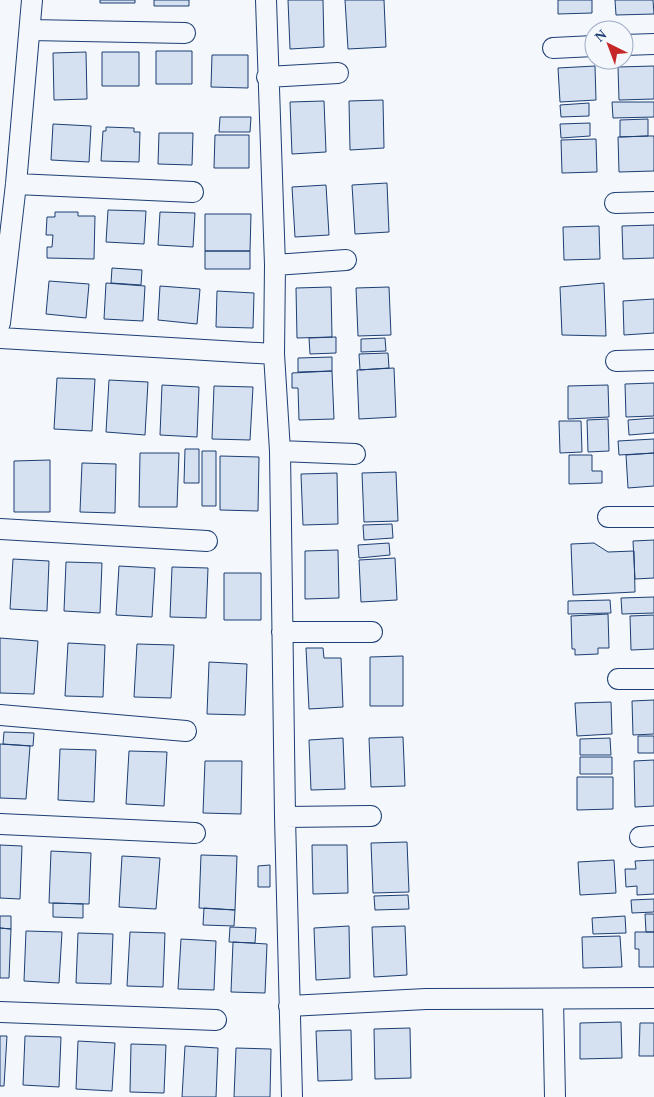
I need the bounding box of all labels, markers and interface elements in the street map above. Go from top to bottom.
north arrow [584,20,634,70]
text: N [592,27,609,45]

